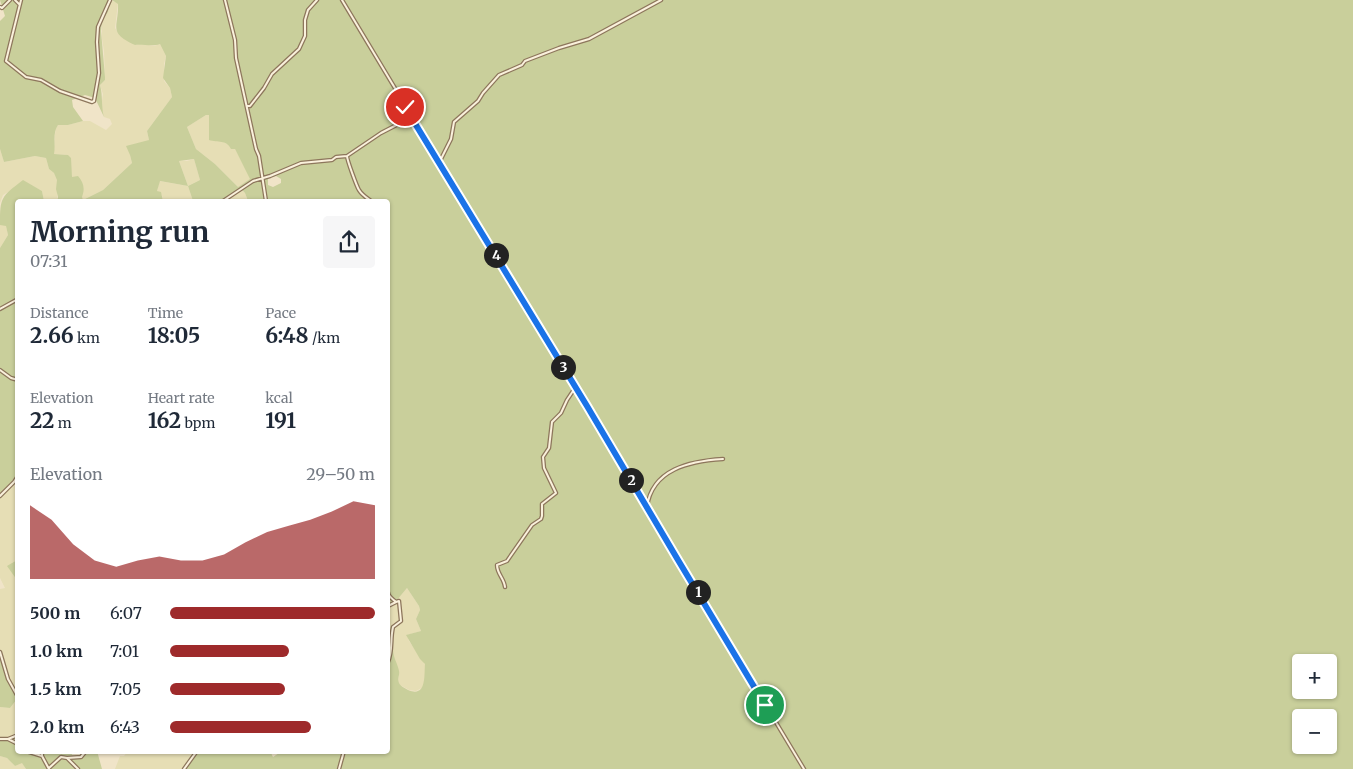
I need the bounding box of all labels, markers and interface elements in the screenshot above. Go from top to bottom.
pin [384,86,426,128]
icon: check [391,93,419,121]
text: Morning run [30,214,209,250]
button: share [323,216,375,268]
pin: 4 [484,242,508,268]
text: 4 [492,246,501,264]
text: 07:31 [30,251,67,271]
text: Distance [30,304,89,322]
text: Time [148,304,183,322]
text: Pace [265,304,296,322]
text: 2.66 [30,322,74,349]
text: 18:05 [148,322,200,349]
text: 6:48 [265,322,309,349]
text: km [74,329,100,347]
text: /km [309,329,340,347]
pin: 3 [550,354,576,380]
text: 3 [559,358,568,376]
text: Elevation [30,389,94,407]
text: Heart rate [148,389,215,407]
text: kcal [265,389,293,407]
text: 22 [30,407,54,434]
text: 162 [148,407,181,434]
text: 191 [265,407,296,434]
text: m [54,414,72,432]
text: bpm [181,414,215,432]
text: Elevation [30,464,103,484]
text: 29–50 m [306,464,375,484]
pin: 2 [618,468,644,492]
text: 2 [627,471,636,489]
pin: 1 [686,580,710,604]
text: 1 [695,583,702,601]
text: 500 m [30,603,80,623]
text: 6:07 [110,603,142,623]
text: 1.0 km [30,641,83,661]
text: 7:01 [110,641,139,661]
map controls [1292,654,1337,754]
button: + [1292,654,1337,699]
text: 1.5 km [30,679,82,699]
text: 7:05 [110,679,141,699]
pin [744,684,786,726]
icon: arrive [751,691,779,719]
button: − [1292,709,1337,754]
text: 2.0 km [30,717,84,737]
text: 6:43 [110,717,140,737]

